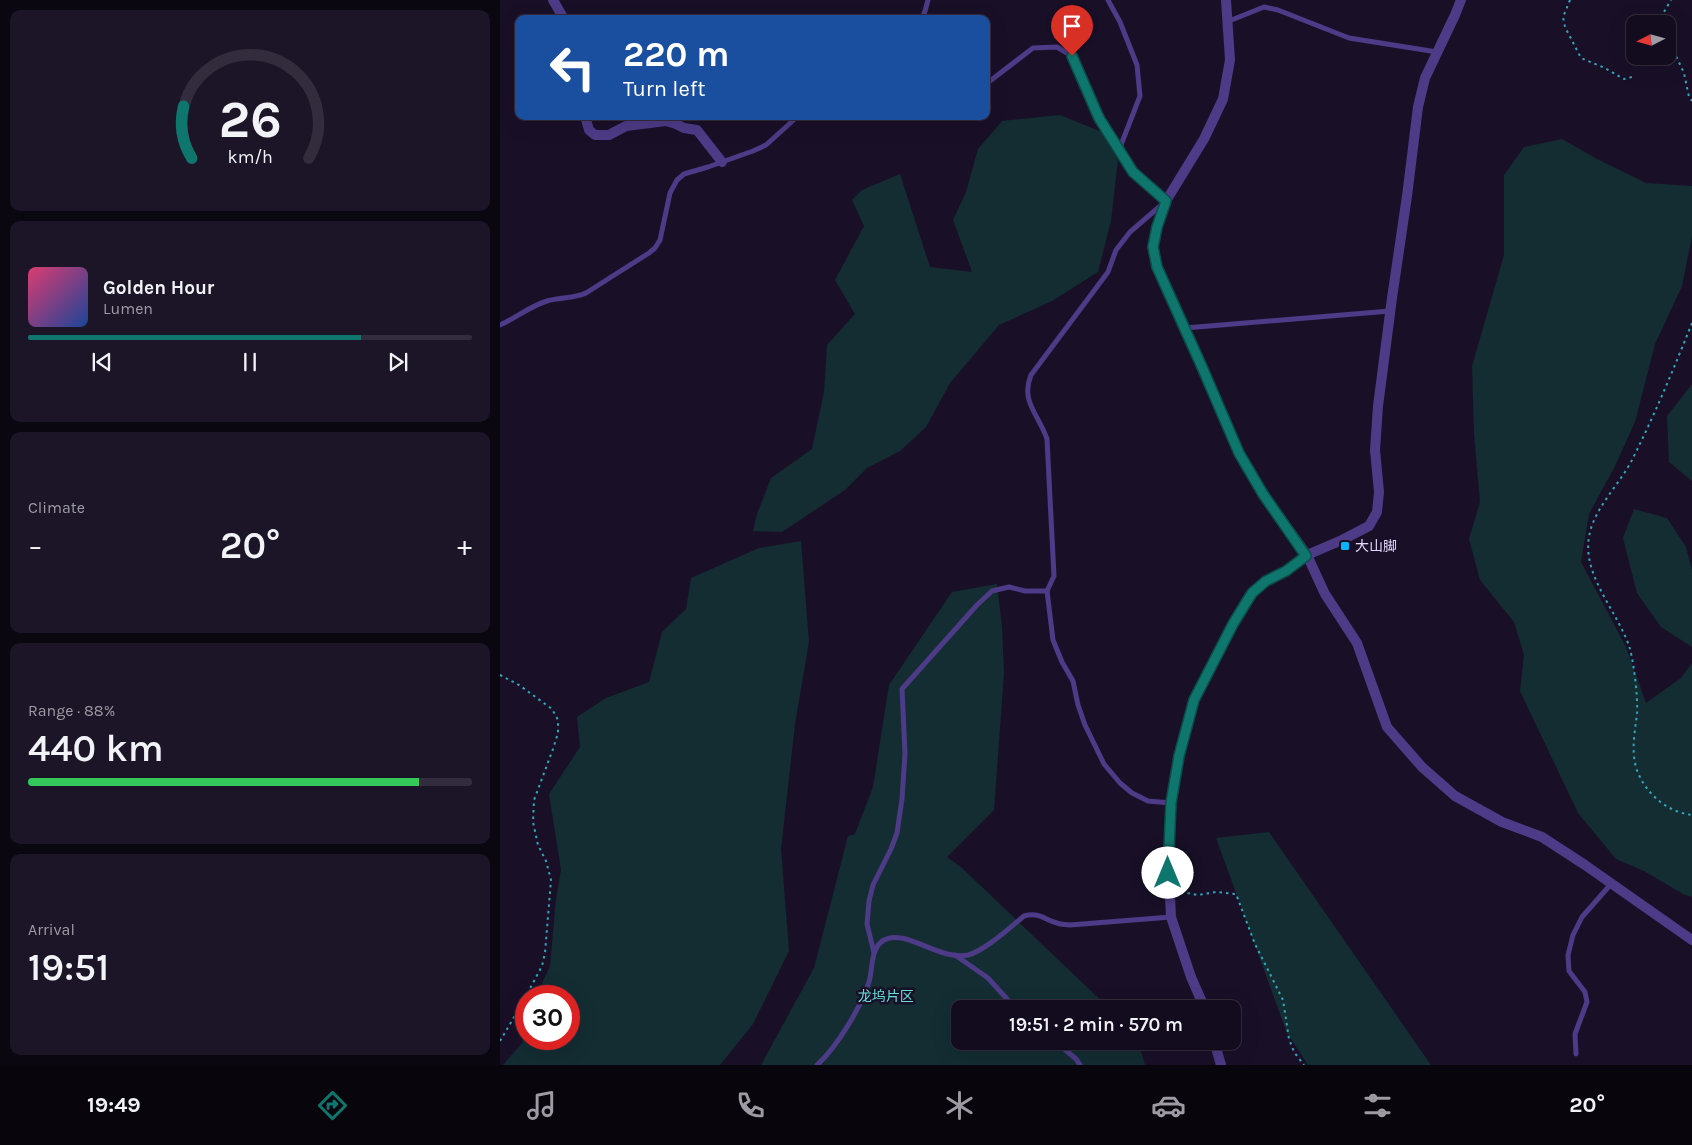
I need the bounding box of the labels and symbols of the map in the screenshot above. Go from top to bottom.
pin [1051,5,1093,56]
north arrow [1626,15,1676,65]
place label: 大山脚 [1355,538,1397,555]
marker: 大山脚 [1339,540,1351,552]
position arrow [1141,846,1193,898]
speed limit sign: 30 [515,985,580,1050]
park label: 龙坞片区 [858,988,914,1005]

